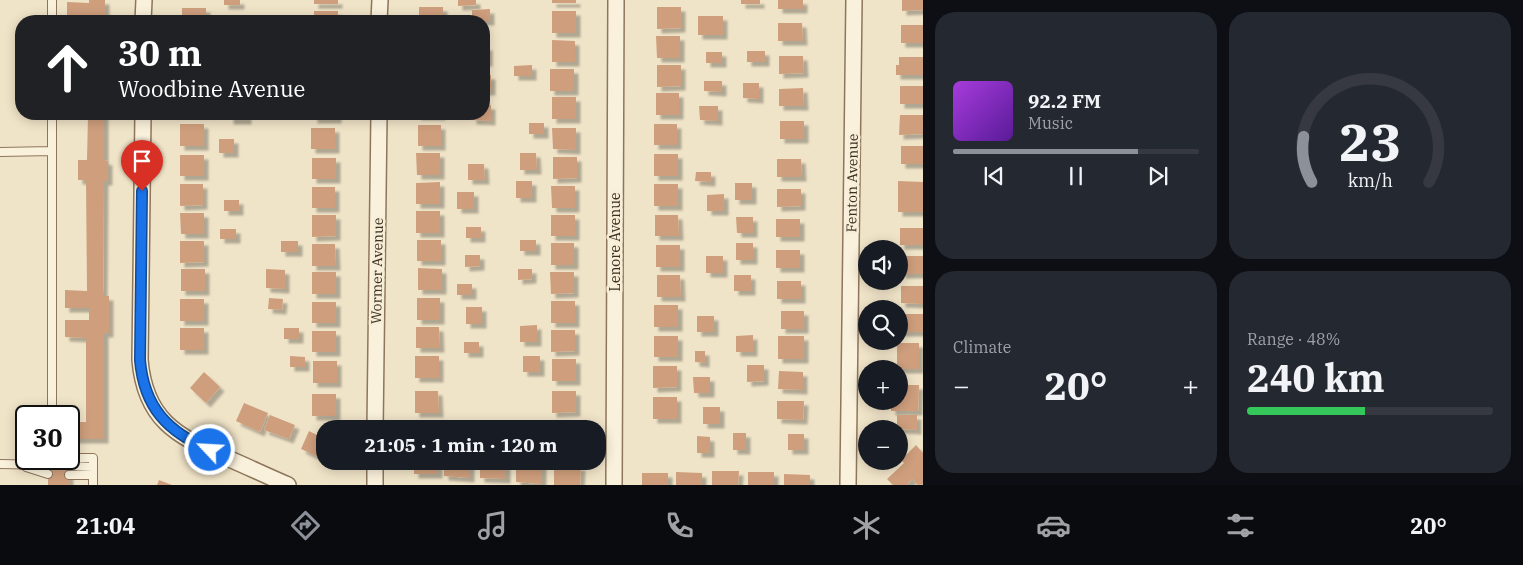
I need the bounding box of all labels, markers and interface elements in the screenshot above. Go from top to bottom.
text: 30 m [118,30,202,76]
icon: ahead [35,35,100,100]
text: Woodbine Avenue [118,74,305,103]
text: 92.2 FM [1028,89,1101,113]
text: 23 [1339,108,1401,175]
text: Music [1028,113,1073,133]
street label: Fenton Avenue [842,133,862,233]
pin [121,140,163,191]
icon: arrive [128,147,156,175]
icon: previous [980,162,1008,190]
icon: pause [1062,162,1090,190]
icon: next [1144,162,1172,190]
text: km/h [1347,169,1393,192]
street label: Lenore Avenue [606,193,624,291]
street label: Wormer Avenue [367,218,387,324]
map controls [858,240,908,470]
button: sound [858,240,908,290]
button: search [858,300,908,350]
text: Range · 48% [1247,329,1340,349]
text: Climate [953,337,1011,357]
text: 240 km [1247,353,1385,402]
button: + [858,360,908,410]
text: 20° [1044,361,1108,410]
text: − [953,367,970,404]
text: + [1182,367,1199,404]
speed limit sign: 30 [15,405,80,470]
button: − [858,420,908,470]
position arrow [183,423,235,475]
text: 21:05 · 1 min · 120 m [365,433,557,457]
icon: directions [288,508,323,543]
icon: music [475,508,510,543]
icon: phone [662,508,697,543]
icon: climate [849,508,884,543]
icon: car [1036,508,1071,543]
icon: filters [1223,508,1258,543]
text: 21:04 [76,511,136,540]
text: 20° [1410,511,1447,540]

